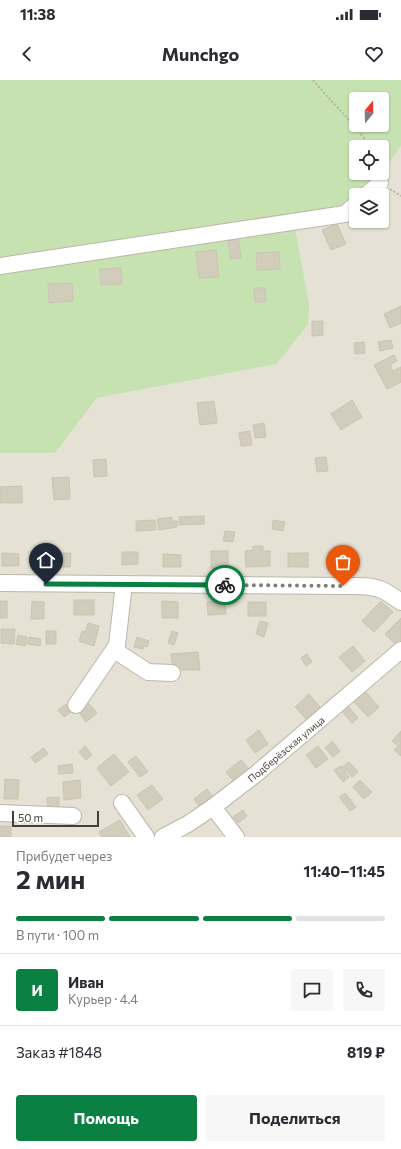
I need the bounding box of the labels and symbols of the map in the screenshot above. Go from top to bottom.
north arrow [349,92,389,132]
pin [29,543,63,584]
pin [326,545,360,586]
courier [205,565,245,605]
street label: Подберёзская улица [245,713,327,785]
scale bar [12,809,99,828]

